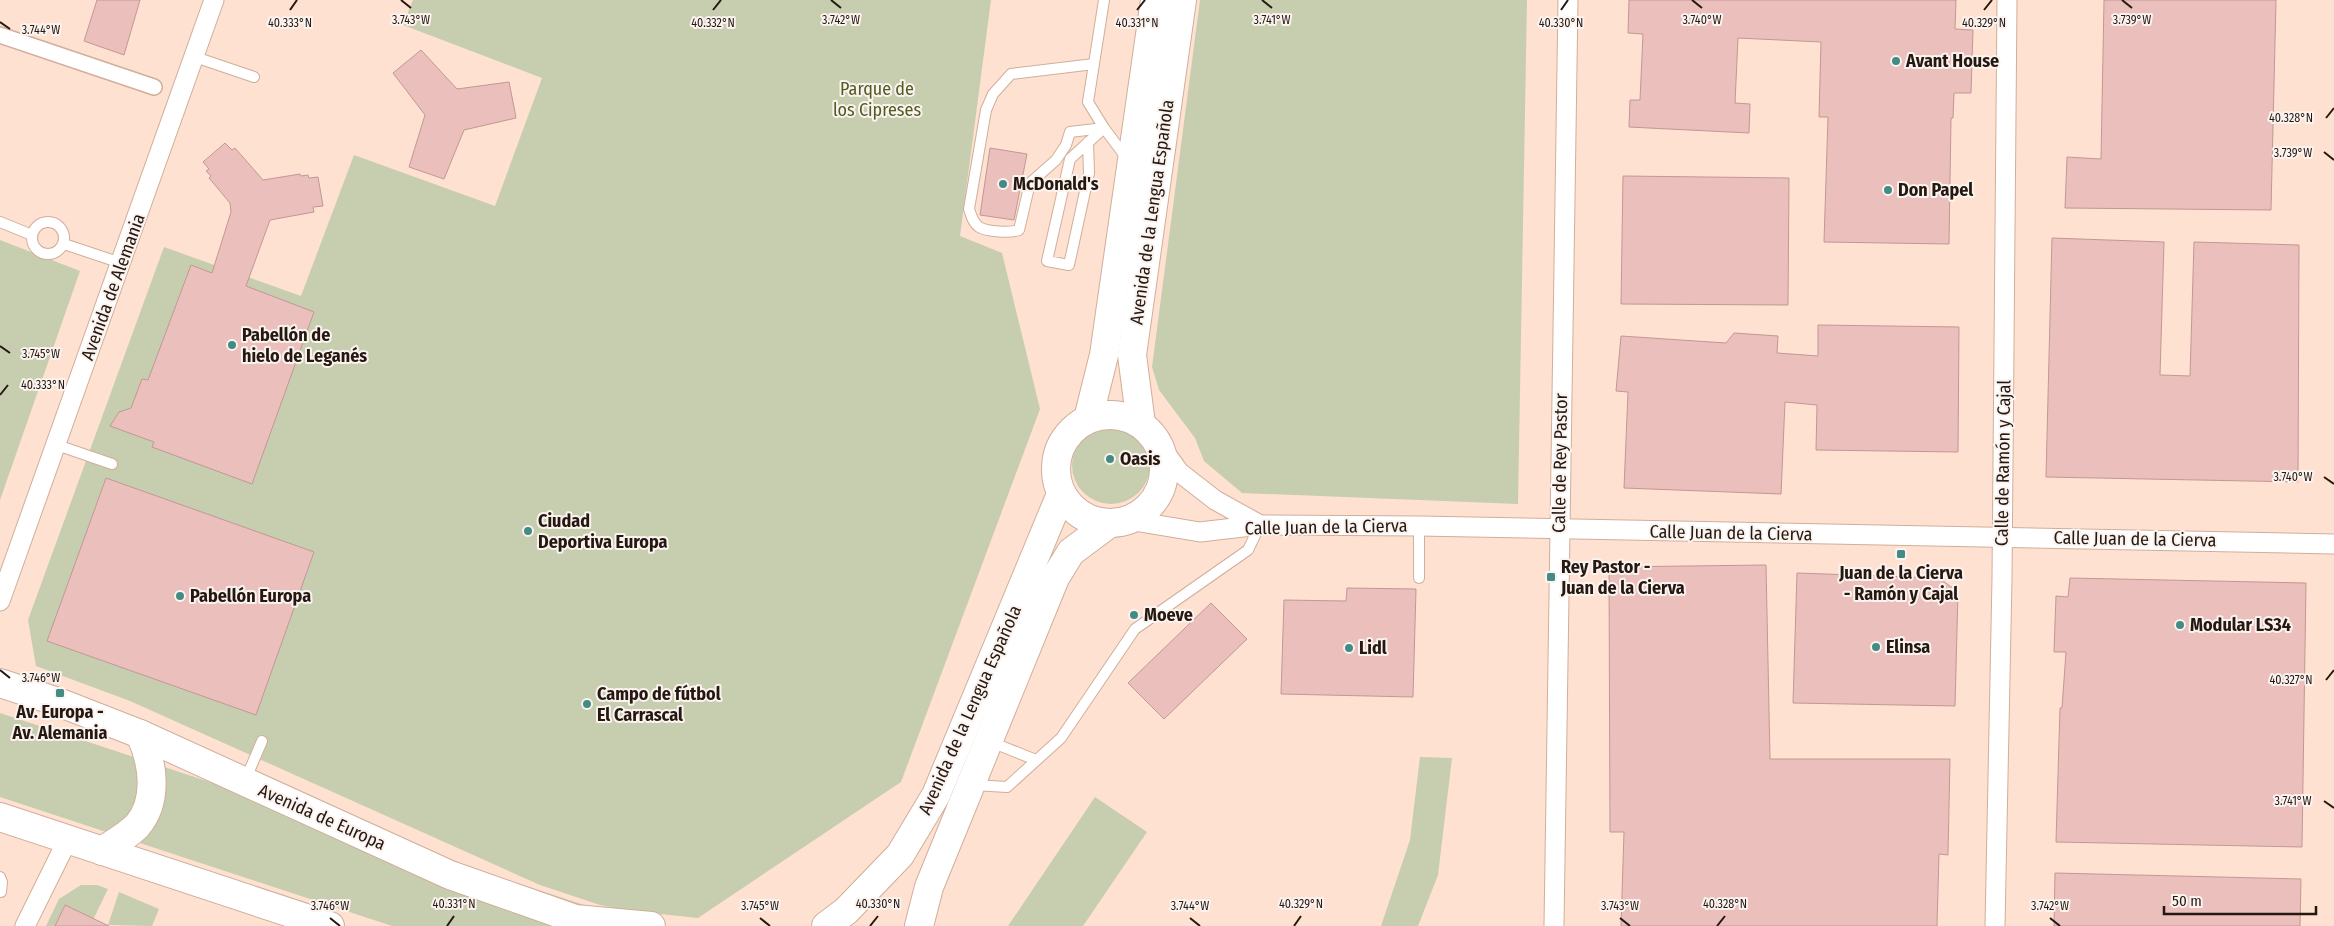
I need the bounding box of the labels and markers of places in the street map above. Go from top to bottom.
place label: Avant House [1905,50,1999,72]
marker: Avant House [1890,55,1902,67]
place label: McDonald's [1013,173,1099,195]
marker: McDonald's [997,178,1009,190]
place label: Don Papel [1898,179,1973,201]
marker: Don Papel [1882,184,1894,196]
place label: Pabellón de hielo de Leganés [242,324,367,367]
marker: Pabellón de hielo de Leganés [226,339,238,351]
place label: Oasis [1120,448,1161,470]
marker: Oasis [1104,453,1116,465]
place label: Ciudad Deportiva Europa [538,510,668,553]
marker: Ciudad Deportiva Europa [522,525,534,537]
marker: Juan de la Cierva - Ramón y Cajal [1895,548,1907,560]
place label: Rey Pastor - Juan de la Cierva [1560,556,1685,599]
place label: Juan de la Cierva - Ramón y Cajal [1838,562,1963,605]
marker: Rey Pastor - Juan de la Cierva [1545,571,1557,583]
place label: Pabellón Europa [190,585,311,607]
marker: Pabellón Europa [174,590,186,602]
place label: Moeve [1144,604,1193,626]
marker: Moeve [1128,609,1140,621]
place label: Modular LS34 [2190,614,2291,636]
marker: Modular LS34 [2174,619,2186,631]
place label: Elinsa [1886,636,1930,658]
place label: Lidl [1359,637,1387,659]
marker: Elinsa [1870,641,1882,653]
marker: Lidl [1343,642,1355,654]
place label: Campo de fútbol El Carrascal [597,683,721,726]
marker: Av. Europa - Av. Alemania [54,687,66,699]
marker: Campo de fútbol El Carrascal [581,698,593,710]
place label: Av. Europa - Av. Alemania [12,701,107,744]

